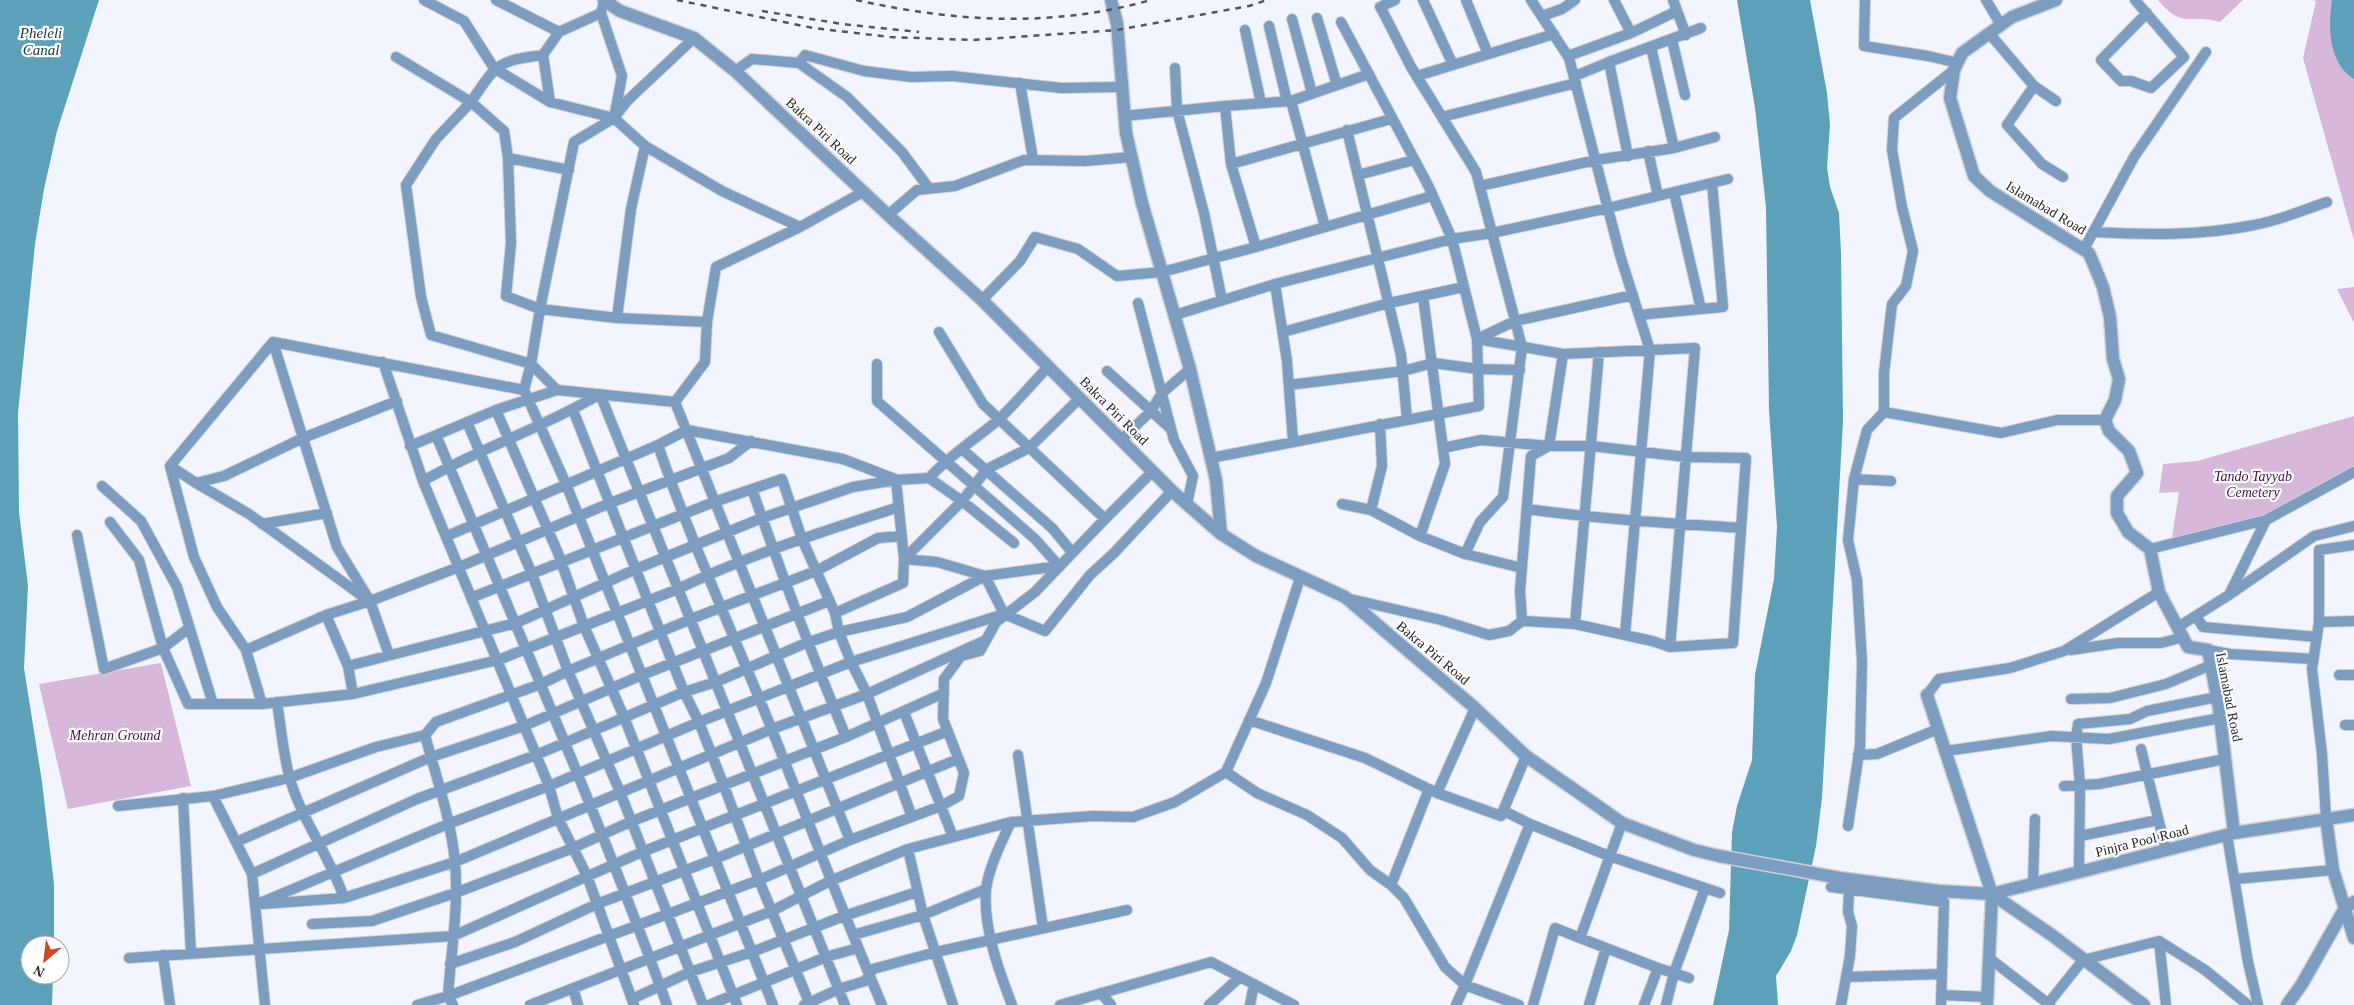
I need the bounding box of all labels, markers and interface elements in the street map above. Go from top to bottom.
water label: Pheleli Canal [19,25,62,58]
street label: Bakra Piri Road [783,95,859,167]
street label: Islamabad Road [2003,178,2089,238]
street label: Bakra Piri Road [1077,374,1151,448]
park label: Tando Tayyab Cemetery [2214,469,2292,500]
street label: Bakra Piri Road [1394,618,1472,688]
street label: Islamabad Road [2213,651,2245,743]
park label: Mehran Ground [69,728,161,743]
street label: Pinjra Pool Road [2094,822,2190,860]
north arrow [20,935,70,985]
text: N [31,962,47,980]

